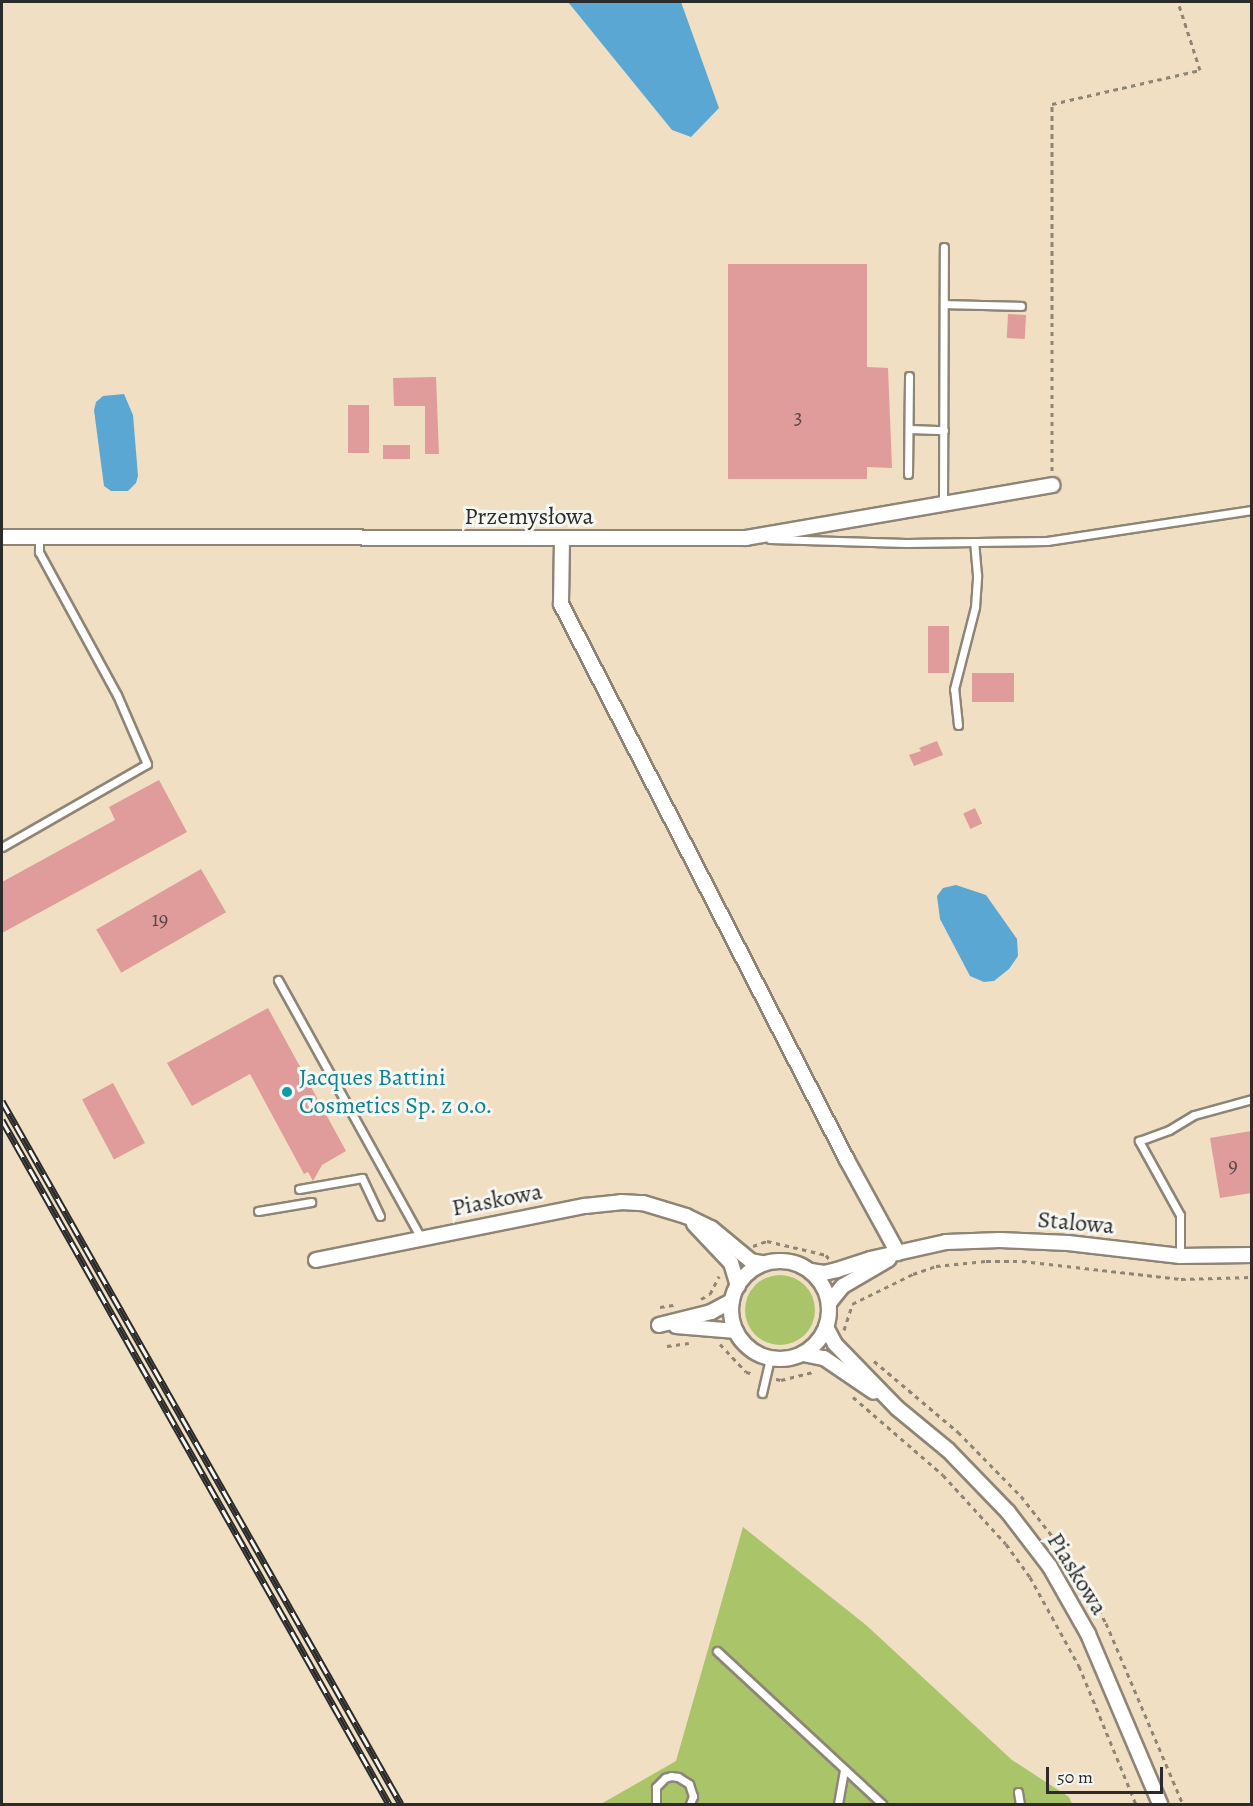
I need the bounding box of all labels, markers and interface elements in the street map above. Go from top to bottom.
house number: 3 [794,404,802,430]
street label: Przemysłowa [464,503,594,531]
house number: 19 [152,906,168,932]
place label: Jacques Battini Cosmetics Sp. z o.o. [299,1064,493,1120]
marker: Jacques Battini Cosmetics Sp. z o.o. [280,1085,294,1099]
house number: 9 [1228,1152,1238,1178]
street label: Piaskowa [449,1177,545,1223]
street label: Stalowa [1036,1205,1116,1241]
street label: Piaskowa [1041,1528,1113,1620]
scale bar [1049,1755,1166,1793]
text: 50 m [1057,1765,1093,1789]

